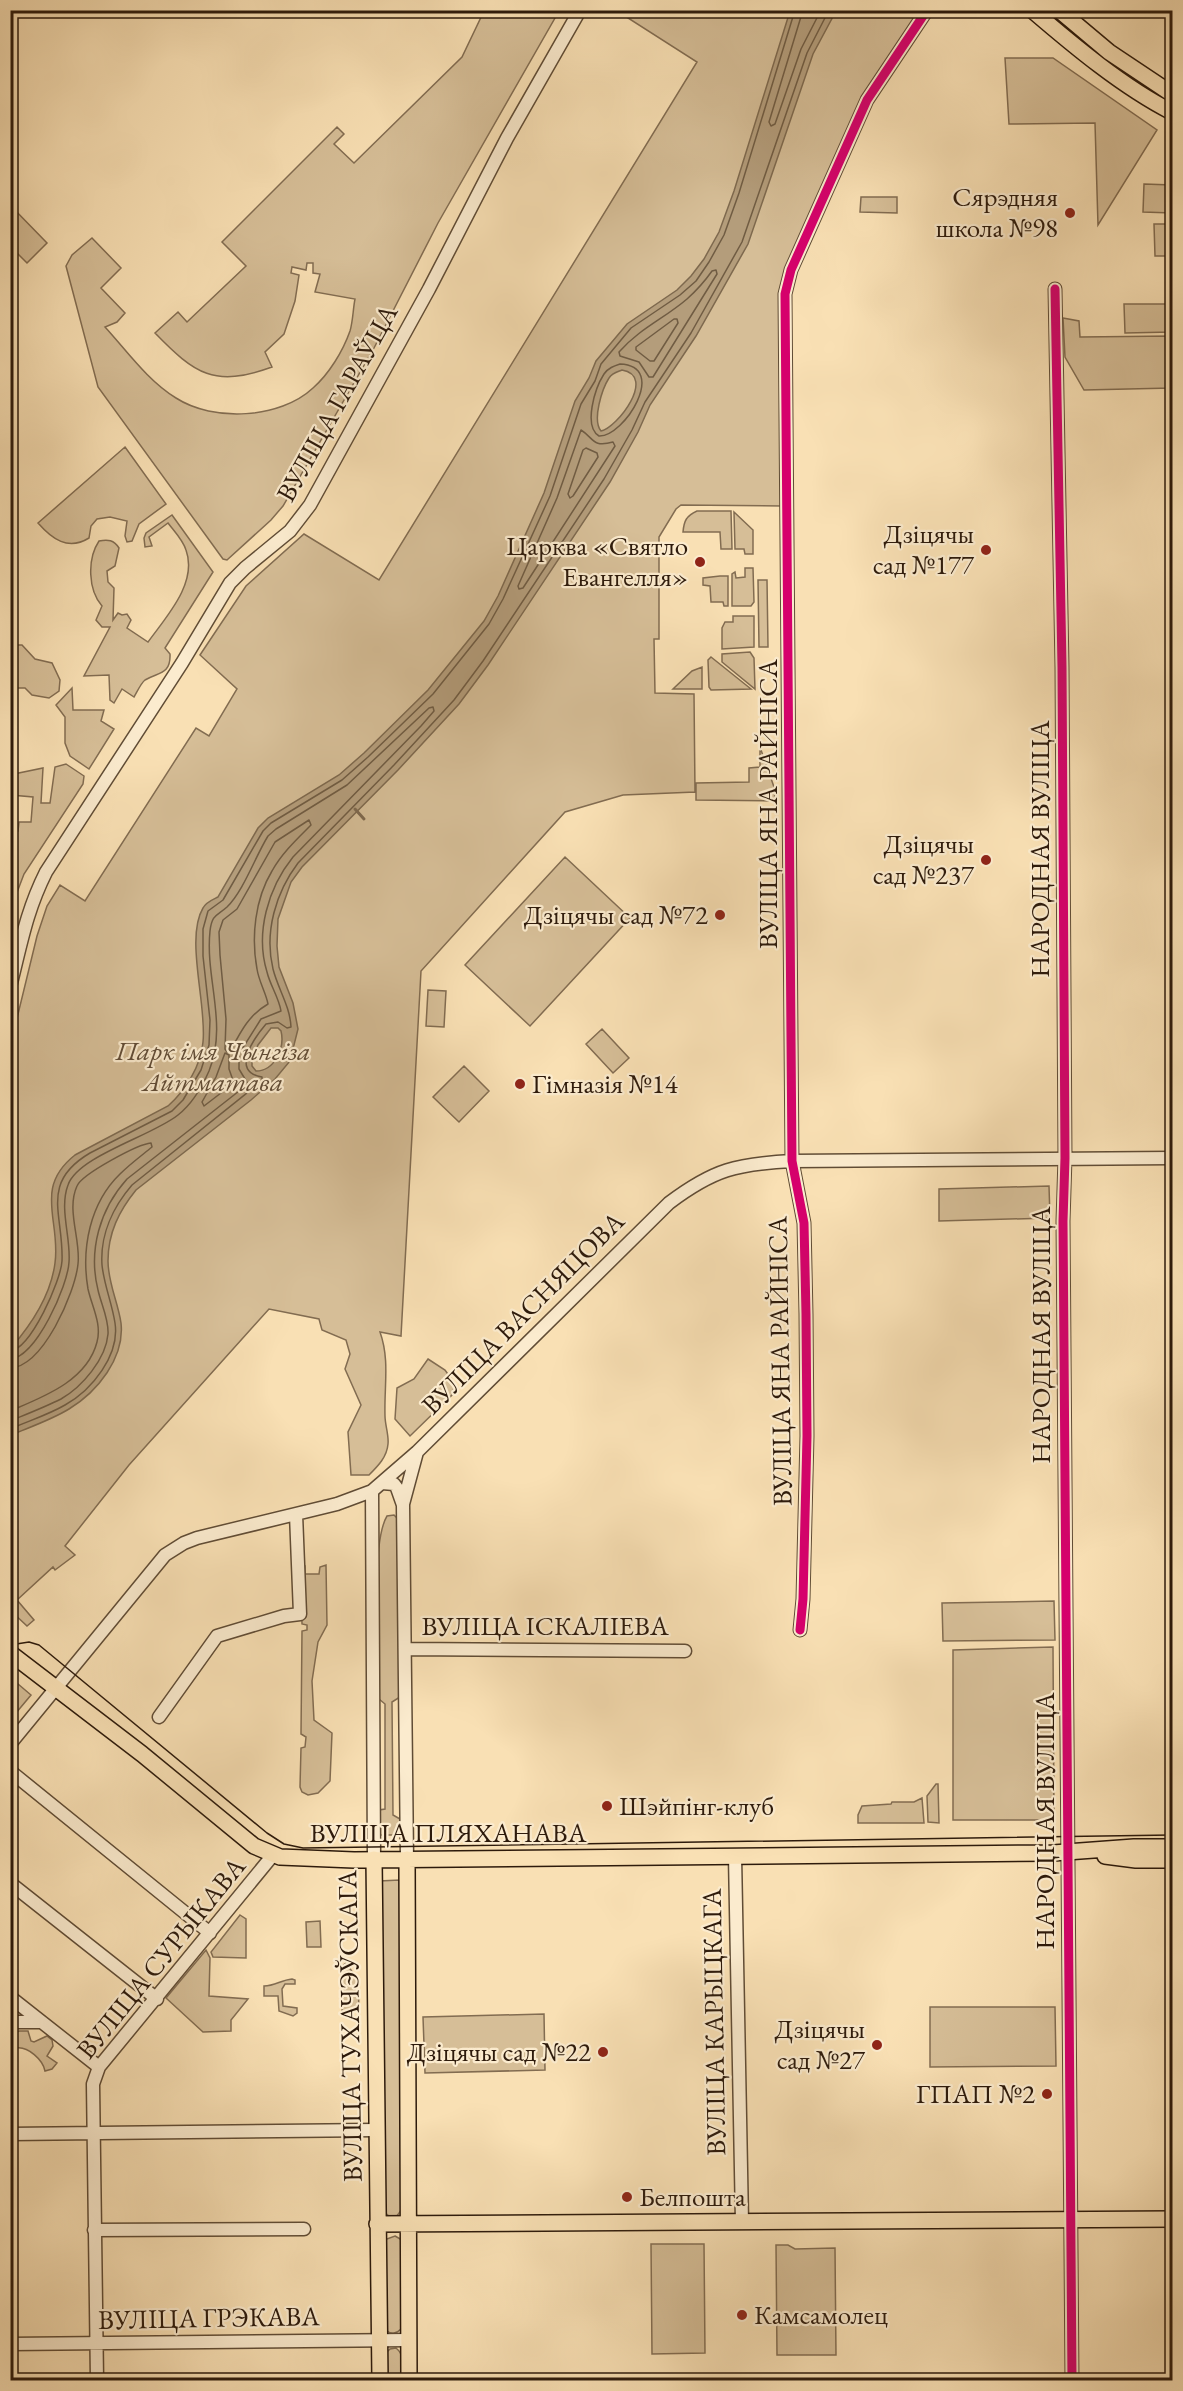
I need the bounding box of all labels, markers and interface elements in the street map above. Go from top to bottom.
place label: Сярэдняя школа №98 [936,179,1058,245]
marker: Сярэдняя школа №98 [1063,206,1077,220]
street label: ВУЛІЦА ГАРАЎЦА [268,297,406,508]
place label: Дзіцячы сад №177 [873,516,975,582]
place label: Царква «Святло Евангелля» [506,528,688,594]
marker: Дзіцячы сад №177 [979,543,993,557]
marker: Царква «Святло Евангелля» [693,555,707,569]
street label: ВУЛІЦА ЯНА РАЙНІСА [750,659,785,949]
street label: НАРОДНАЯ ВУЛІЦА [1022,720,1057,978]
place label: Дзіцячы сад №237 [873,826,975,892]
marker: Дзіцячы сад №237 [979,853,993,867]
place label: Дзіцячы сад №72 [524,897,708,932]
marker: Дзіцячы сад №72 [713,908,727,922]
park label: Парк імя Чынгіза Айтматава [114,1033,311,1099]
place label: Гімназія №14 [532,1066,679,1101]
marker: Гімназія №14 [513,1077,527,1091]
street label: ВУЛІЦА ВАСНЯЦОВА [414,1203,632,1422]
street label: НАРОДНАЯ ВУЛІЦА [1023,1206,1058,1464]
street label: ВУЛІЦА ЯНА РАЙНІСА [759,1215,800,1506]
street label: ВУЛІЦА ІСКАЛІЕВА [421,1608,669,1643]
street label: НАРОДНАЯ ВУЛІЦА [1027,1692,1062,1950]
place label: Шэйпінг-клуб [619,1788,774,1823]
marker: Шэйпінг-клуб [600,1799,614,1813]
street label: ВУЛІЦА ПЛЯХАНАВА [310,1815,587,1850]
street label: ВУЛІЦА СУРЫКАВА [68,1849,253,2066]
street label: ВУЛІЦА ТУХАЧЭЎСКАГА [329,1869,370,2182]
street label: ВУЛІЦА КАРЫЦКАГА [694,1888,733,2156]
place label: Дзіцячы сад №27 [774,2011,866,2077]
place label: Дзіцячы сад №22 [407,2034,591,2069]
marker: Дзіцячы сад №27 [870,2038,884,2052]
marker: Дзіцячы сад №22 [596,2045,610,2059]
place label: ГПАП №2 [916,2076,1035,2111]
marker: ГПАП №2 [1040,2087,1054,2101]
place label: Белпошта [639,2179,746,2214]
marker: Белпошта [620,2190,634,2204]
place label: Камсамолец [754,2297,888,2332]
street label: ВУЛІЦА ГРЭКАВА [98,2298,320,2337]
marker: Камсамолец [735,2308,749,2322]

